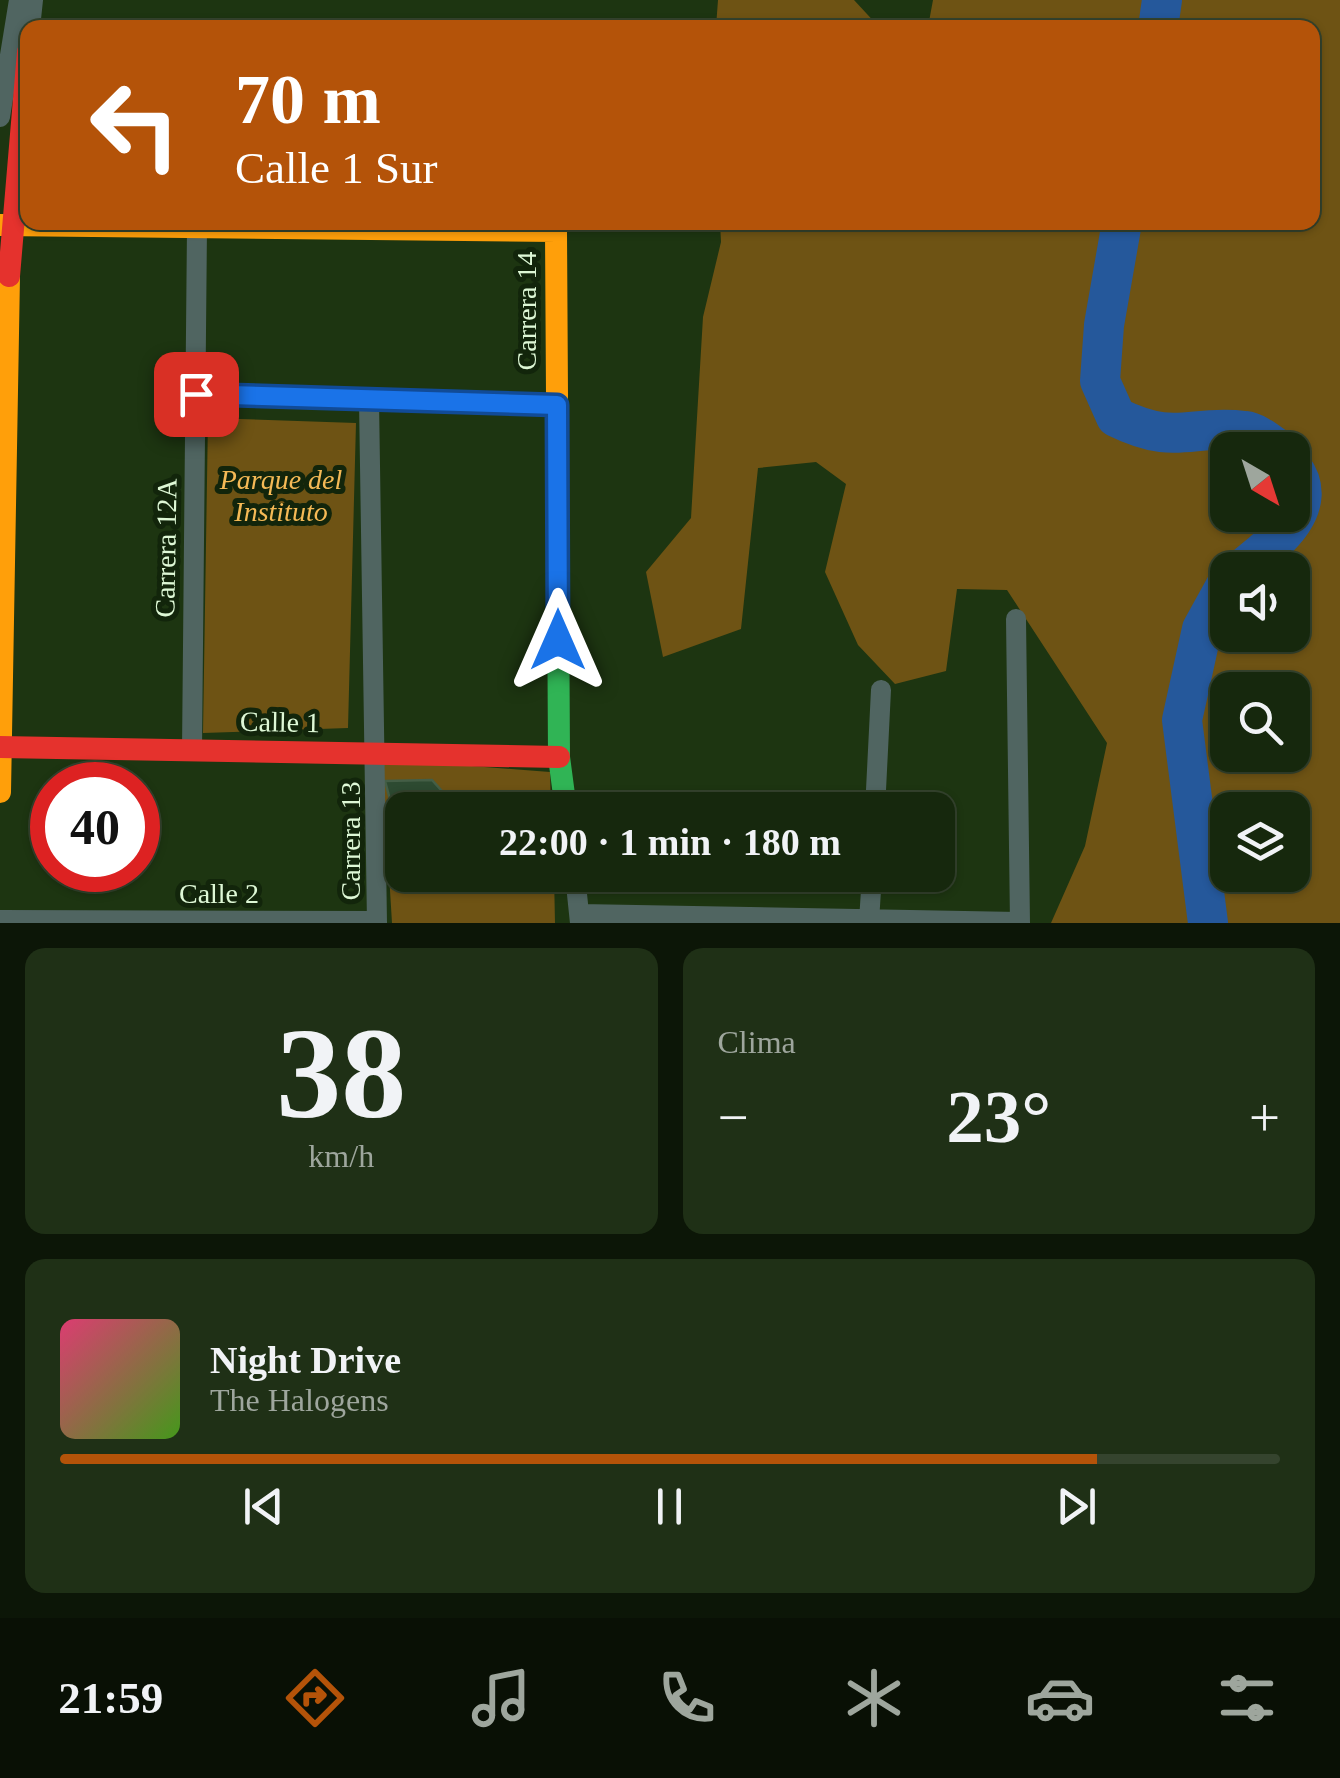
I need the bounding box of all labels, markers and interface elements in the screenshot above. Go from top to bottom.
icon: left [70,60,200,190]
text: 70 m [235,61,381,138]
text: Calle 1 Sur [235,143,437,193]
street label: Carrera 14 [511,252,542,370]
pin [154,352,239,437]
icon: arrive [169,367,224,422]
north arrow [1210,432,1310,532]
map controls [1210,432,1310,892]
park label: Parque del Instituto [219,464,343,527]
street label: Carrera 12A [149,477,183,618]
button: sound [1210,552,1310,652]
position arrow [506,588,610,692]
button: search [1210,672,1310,772]
street label: Calle 1 [240,706,320,738]
speed limit sign: 40 [30,762,160,892]
street label: Carrera 13 [335,782,366,900]
button: layers [1210,792,1310,892]
text: 22:00 · 1 min · 180 m [499,821,841,863]
street label: Calle 2 [179,878,259,909]
text: 38 [276,1001,406,1145]
text: Clima [718,1024,796,1060]
text: 23° [946,1075,1051,1158]
text: − [718,1087,749,1148]
text: + [1249,1087,1280,1148]
text: km/h [308,1138,374,1174]
text: Night Drive [210,1339,401,1381]
text: The Halogens [210,1382,389,1418]
icon: previous [236,1479,291,1534]
icon: pause [642,1479,697,1534]
icon: next [1049,1479,1104,1534]
icon: directions [280,1663,350,1733]
icon: music [466,1663,536,1733]
icon: phone [652,1663,722,1733]
icon: climate [839,1663,909,1733]
icon: car [1025,1663,1095,1733]
icon: filters [1212,1663,1282,1733]
text: 21:59 [58,1673,163,1723]

